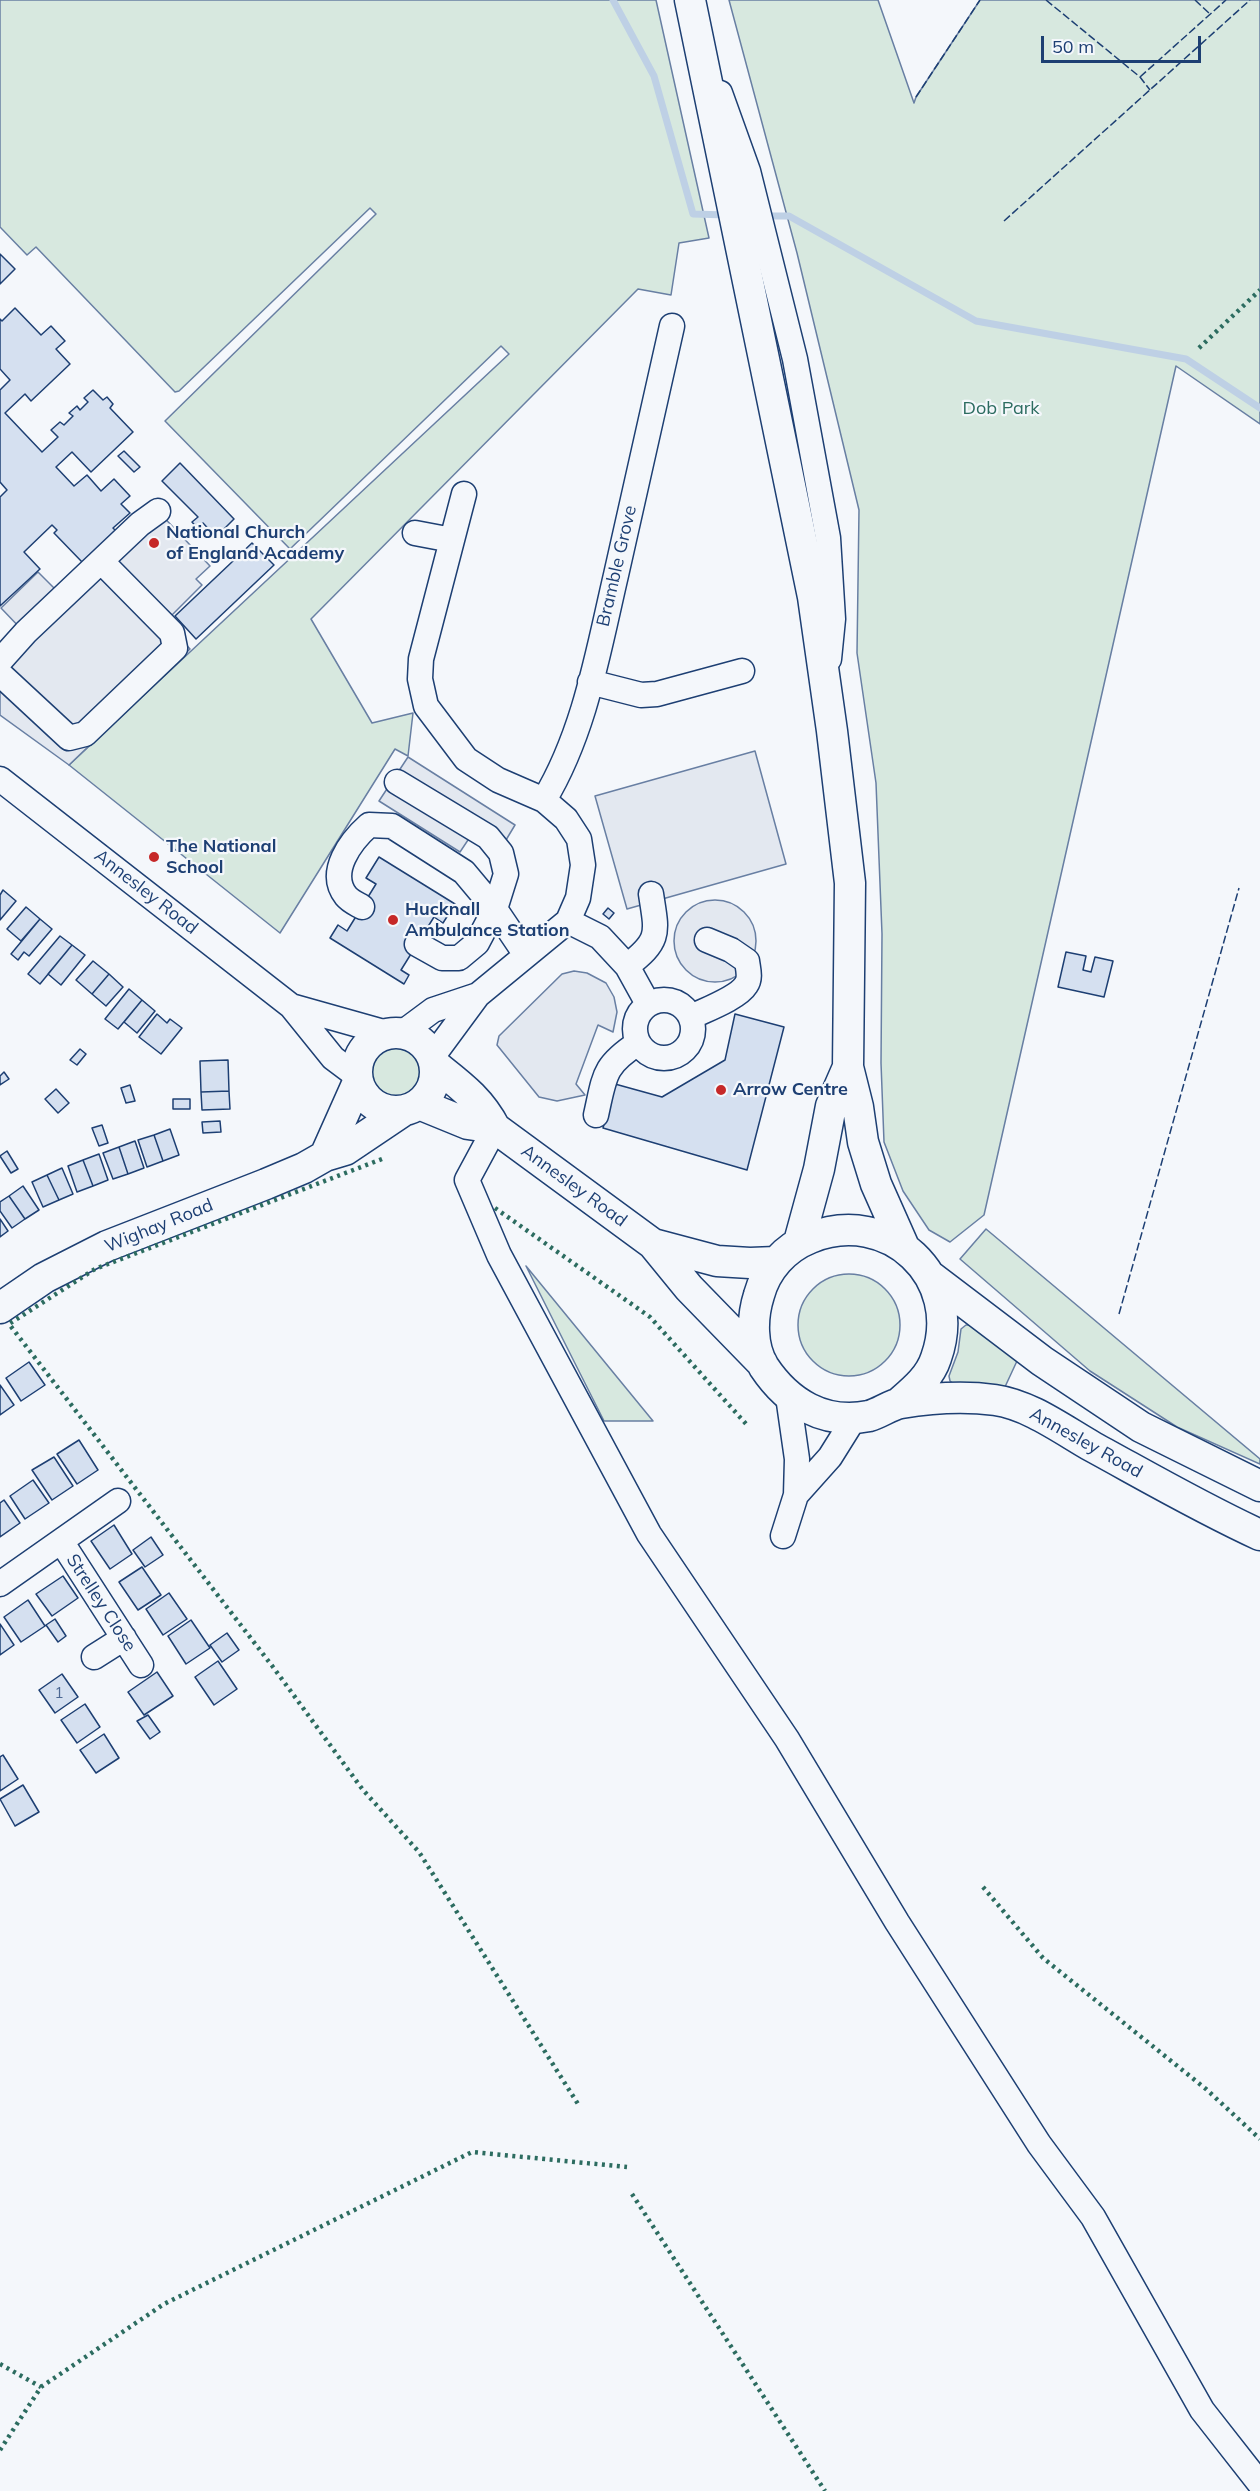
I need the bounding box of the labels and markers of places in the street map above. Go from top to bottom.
place label: National Church of England Academy [166,522,344,564]
marker: National Church of England Academy [147,536,161,550]
place label: The National School [166,836,276,878]
marker: The National School [147,850,161,864]
place label: Hucknall Ambulance Station [405,899,570,942]
marker: Hucknall Ambulance Station [386,913,400,927]
place label: Arrow Centre [733,1079,848,1101]
marker: Arrow Centre [714,1083,728,1097]

